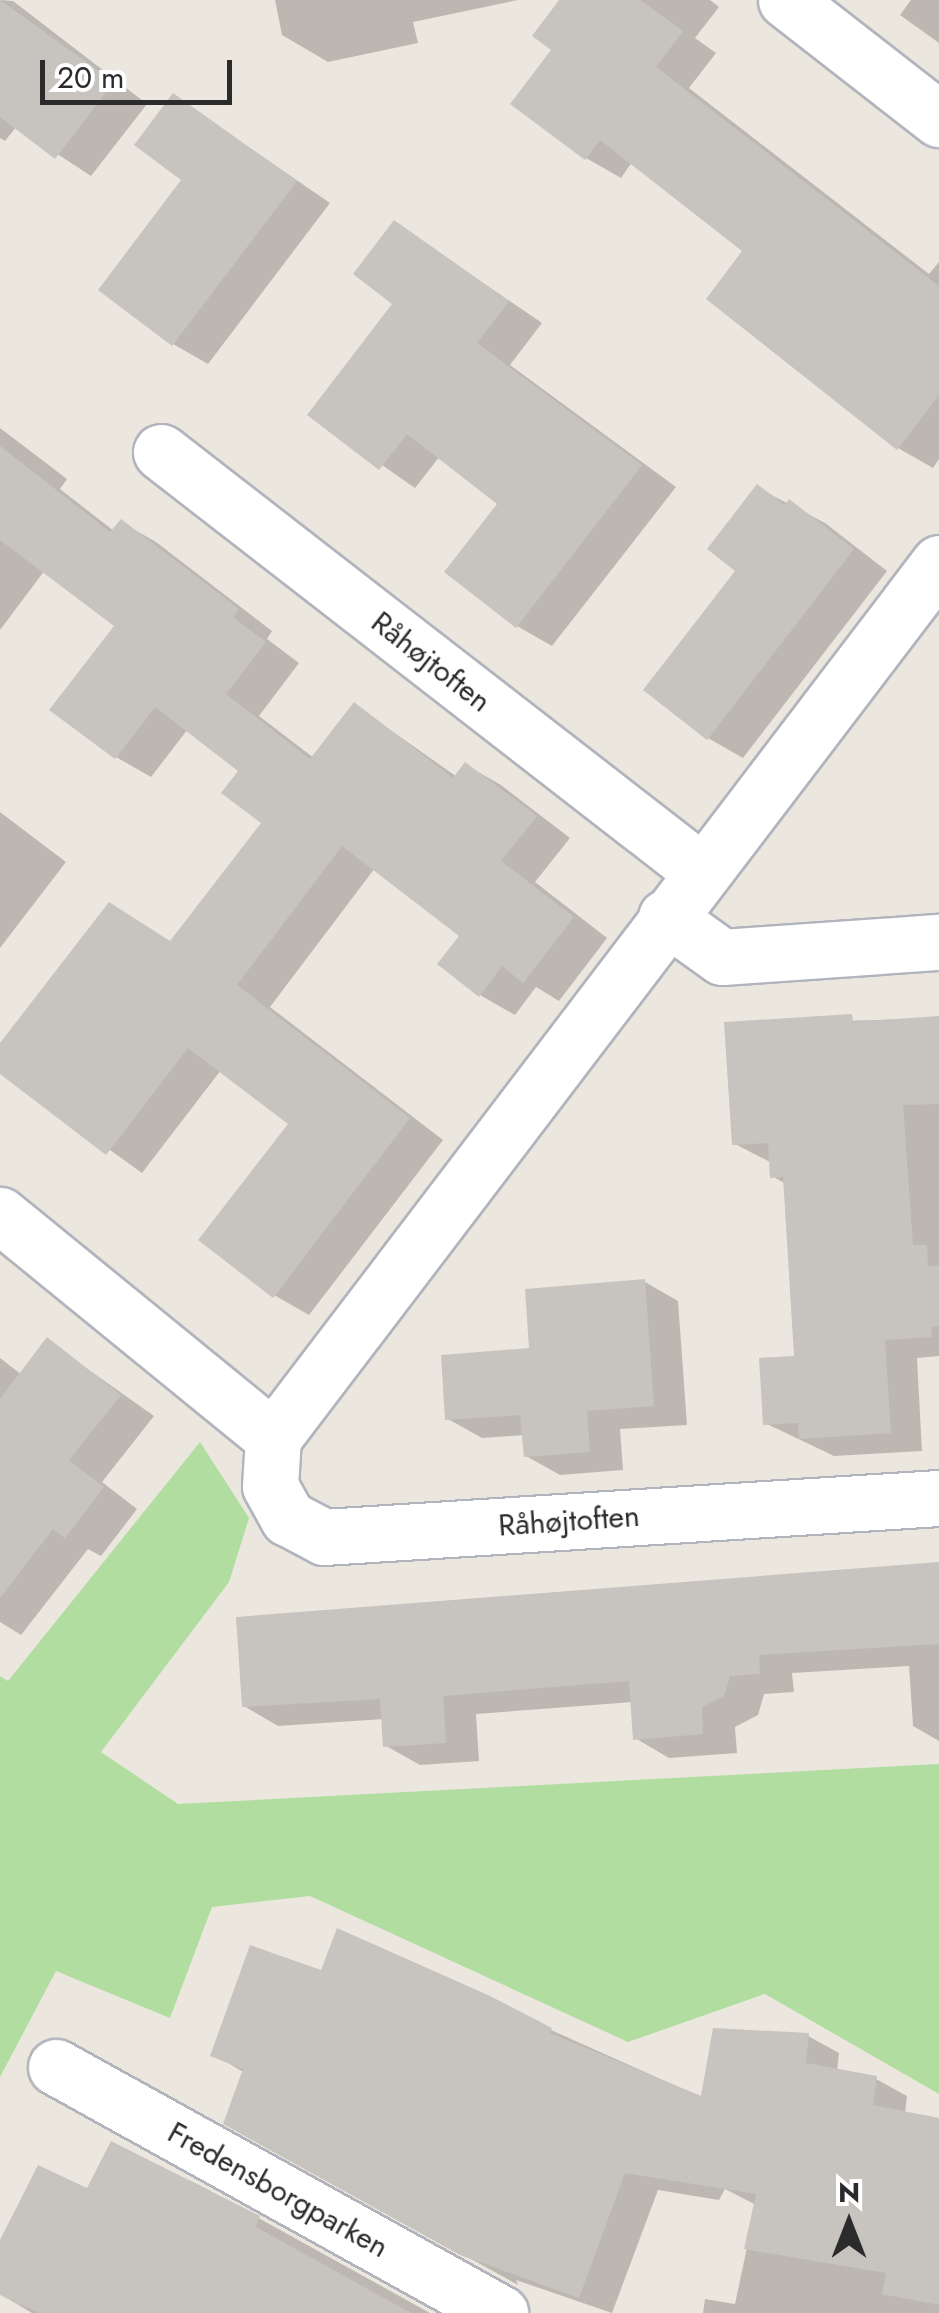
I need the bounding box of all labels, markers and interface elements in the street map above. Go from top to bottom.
scale bar [45,40,238,102]
text: 20 m [57,56,124,99]
street label: Råhøjtoften [364,604,498,720]
street label: Råhøjtoften [497,1498,641,1544]
street label: Fredensborgparken [162,2115,394,2265]
text: N [838,2172,860,2213]
north arrow [799,2173,899,2273]

